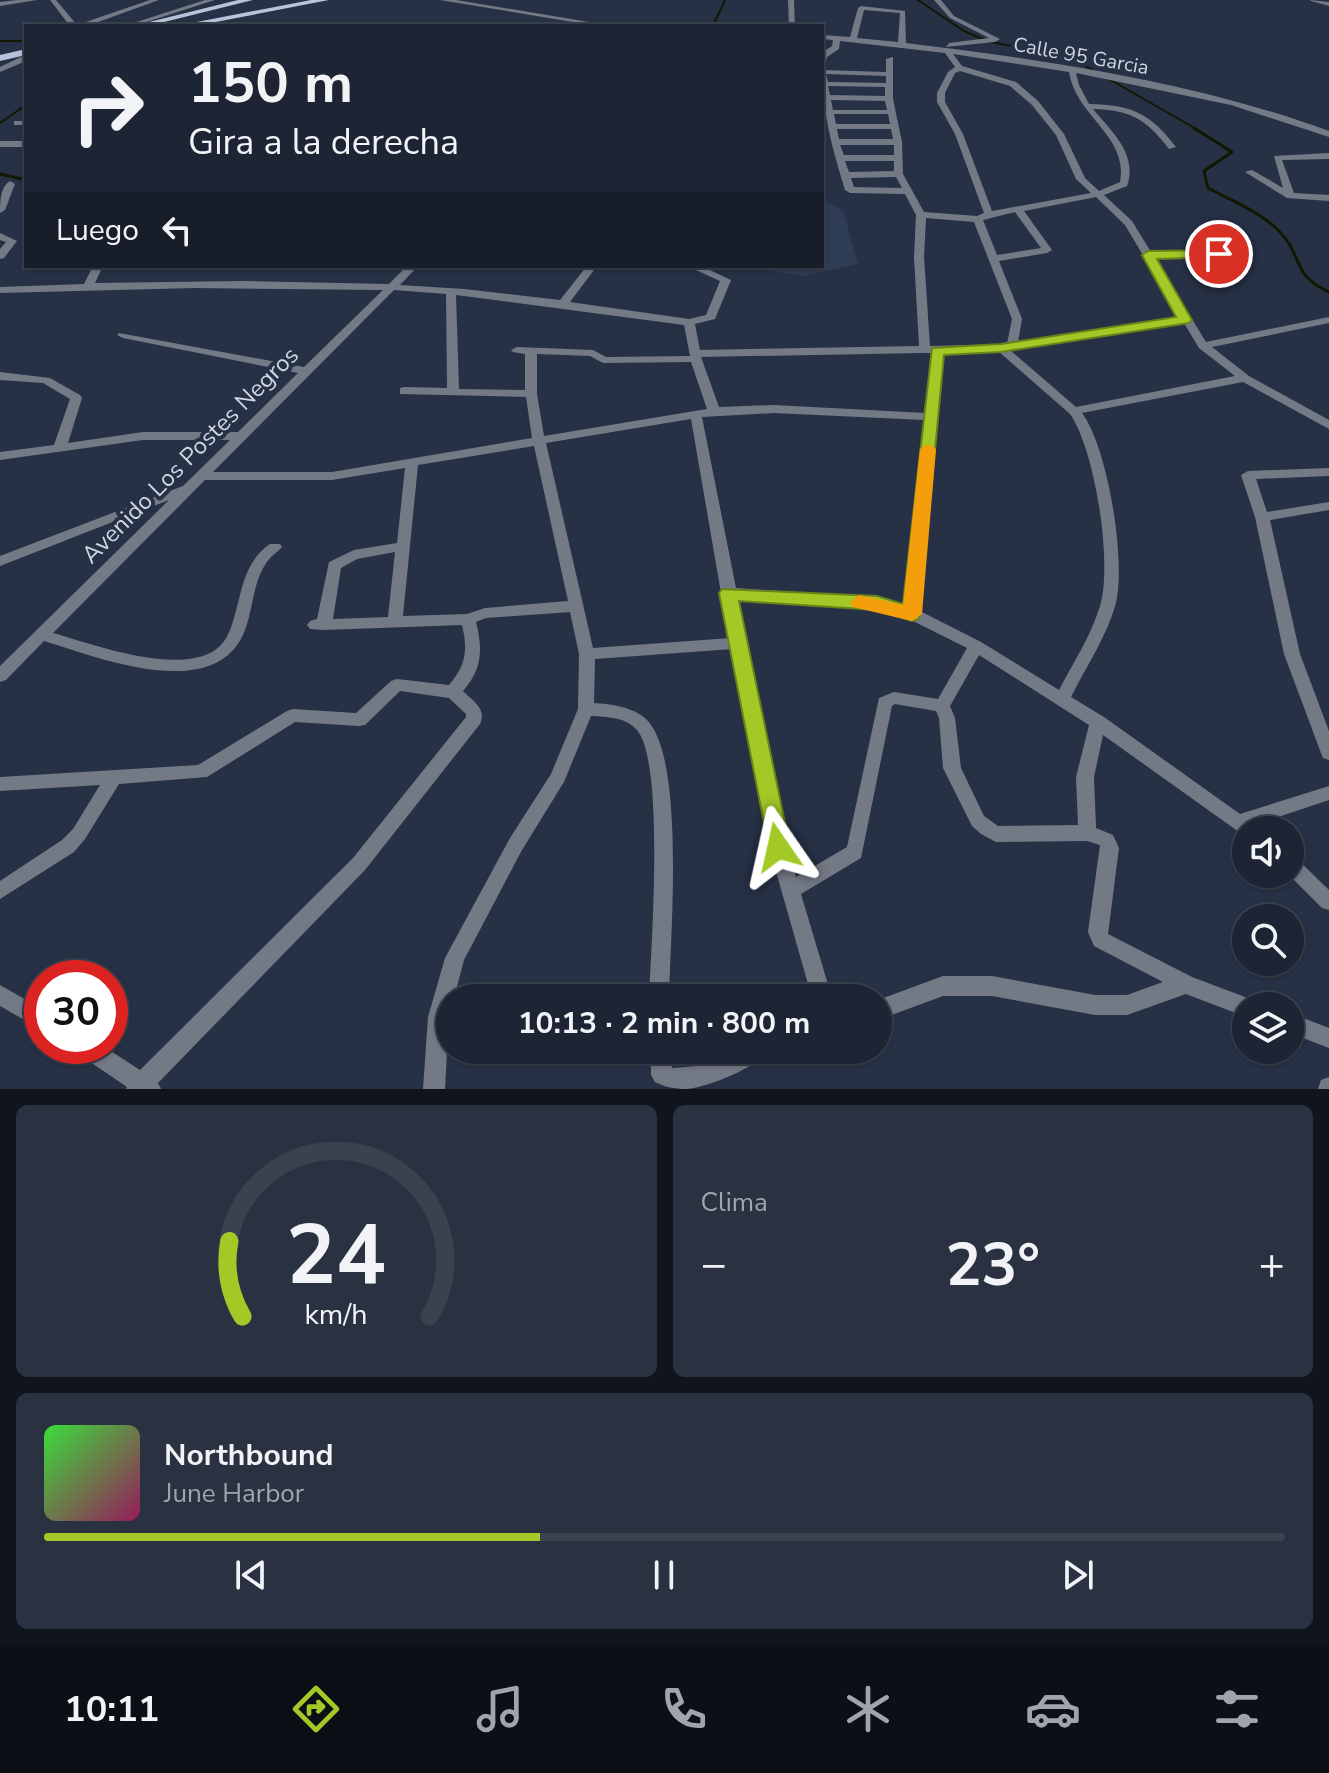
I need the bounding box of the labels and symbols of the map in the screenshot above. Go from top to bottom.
street label: Calle 95 Garcia [1011,31,1151,81]
pin [1185,220,1253,288]
street label: Avenido Los Postes Negros [75,340,305,570]
position arrow [736,805,820,889]
speed limit sign: 30 [24,960,128,1064]

